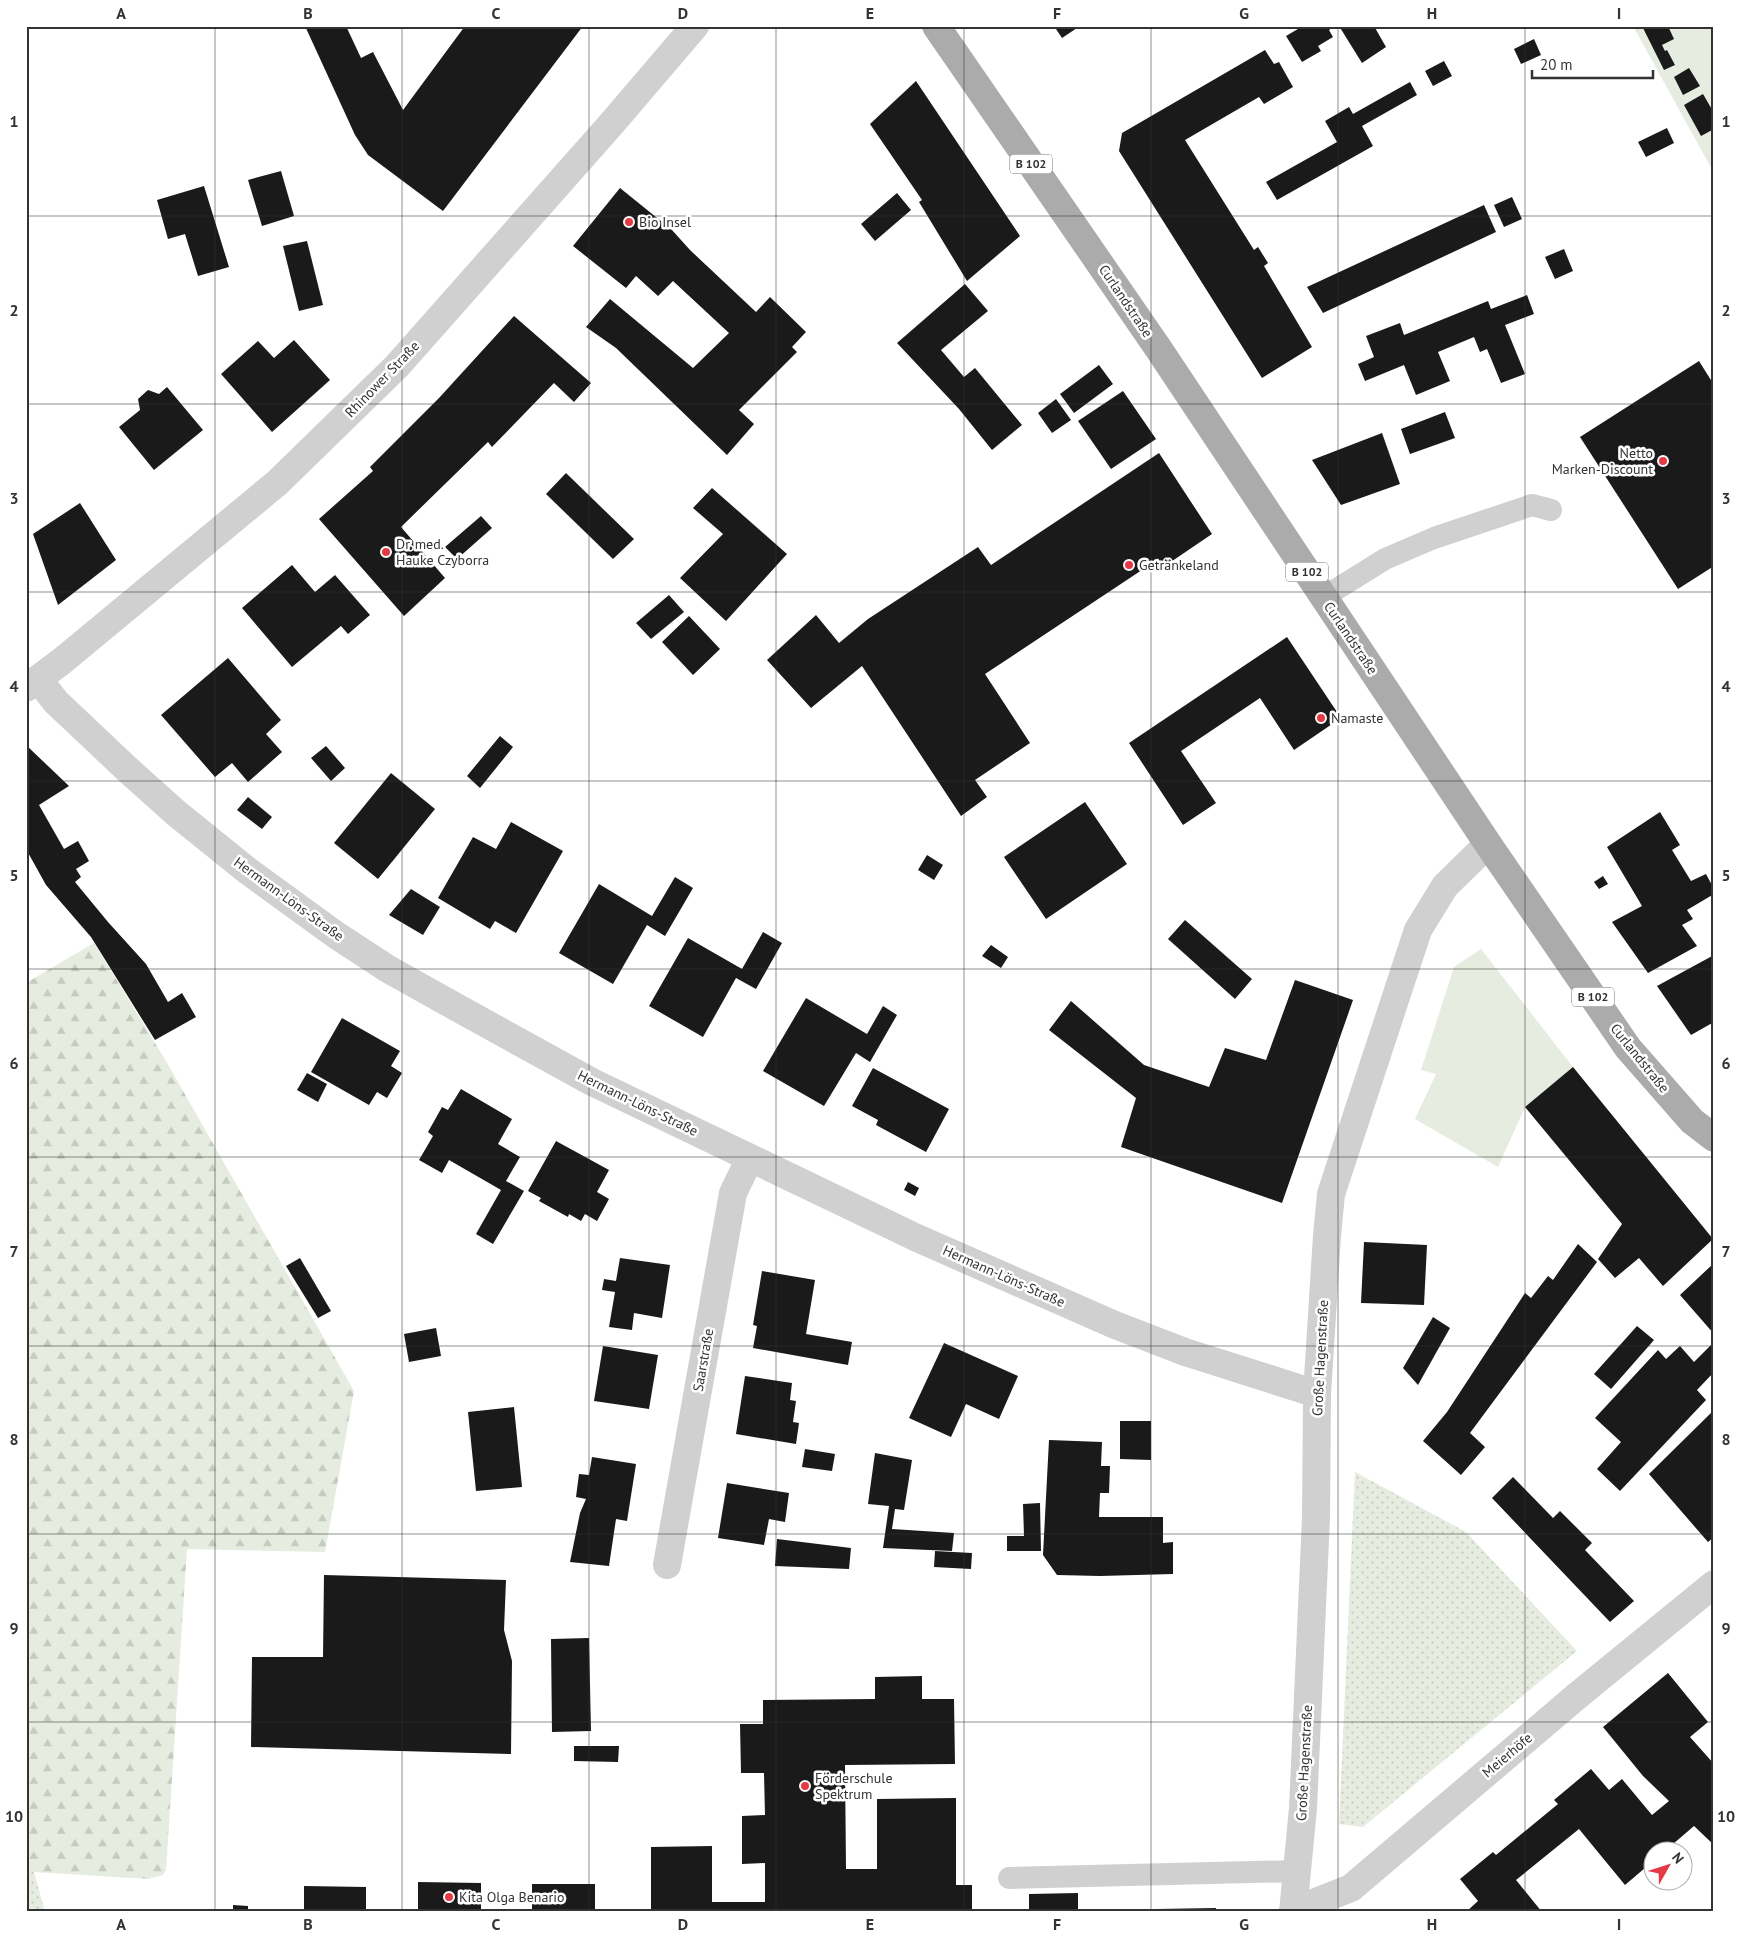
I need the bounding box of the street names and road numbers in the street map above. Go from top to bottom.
road number: B 102 [1010,154,1052,173]
street label: Curlandstraße [1095,261,1157,341]
street label: Rhinower Straße [341,337,423,421]
road number: B 102 [1286,562,1328,582]
street label: Curlandstraße [1320,598,1382,678]
street label: Hermann-Löns-Straße [230,853,348,945]
road number: B 102 [1572,988,1614,1006]
street label: Curlandstraße [1607,1020,1673,1096]
street label: Hermann-Löns-Straße [575,1066,701,1140]
street label: Hermann-Löns-Straße [940,1241,1068,1311]
street label: Große Hagenstraße [1308,1299,1332,1417]
street label: Saarstraße [689,1327,717,1393]
street label: Große Hagenstraße [1292,1704,1316,1822]
street label: Meierhöfe [1478,1729,1536,1781]

